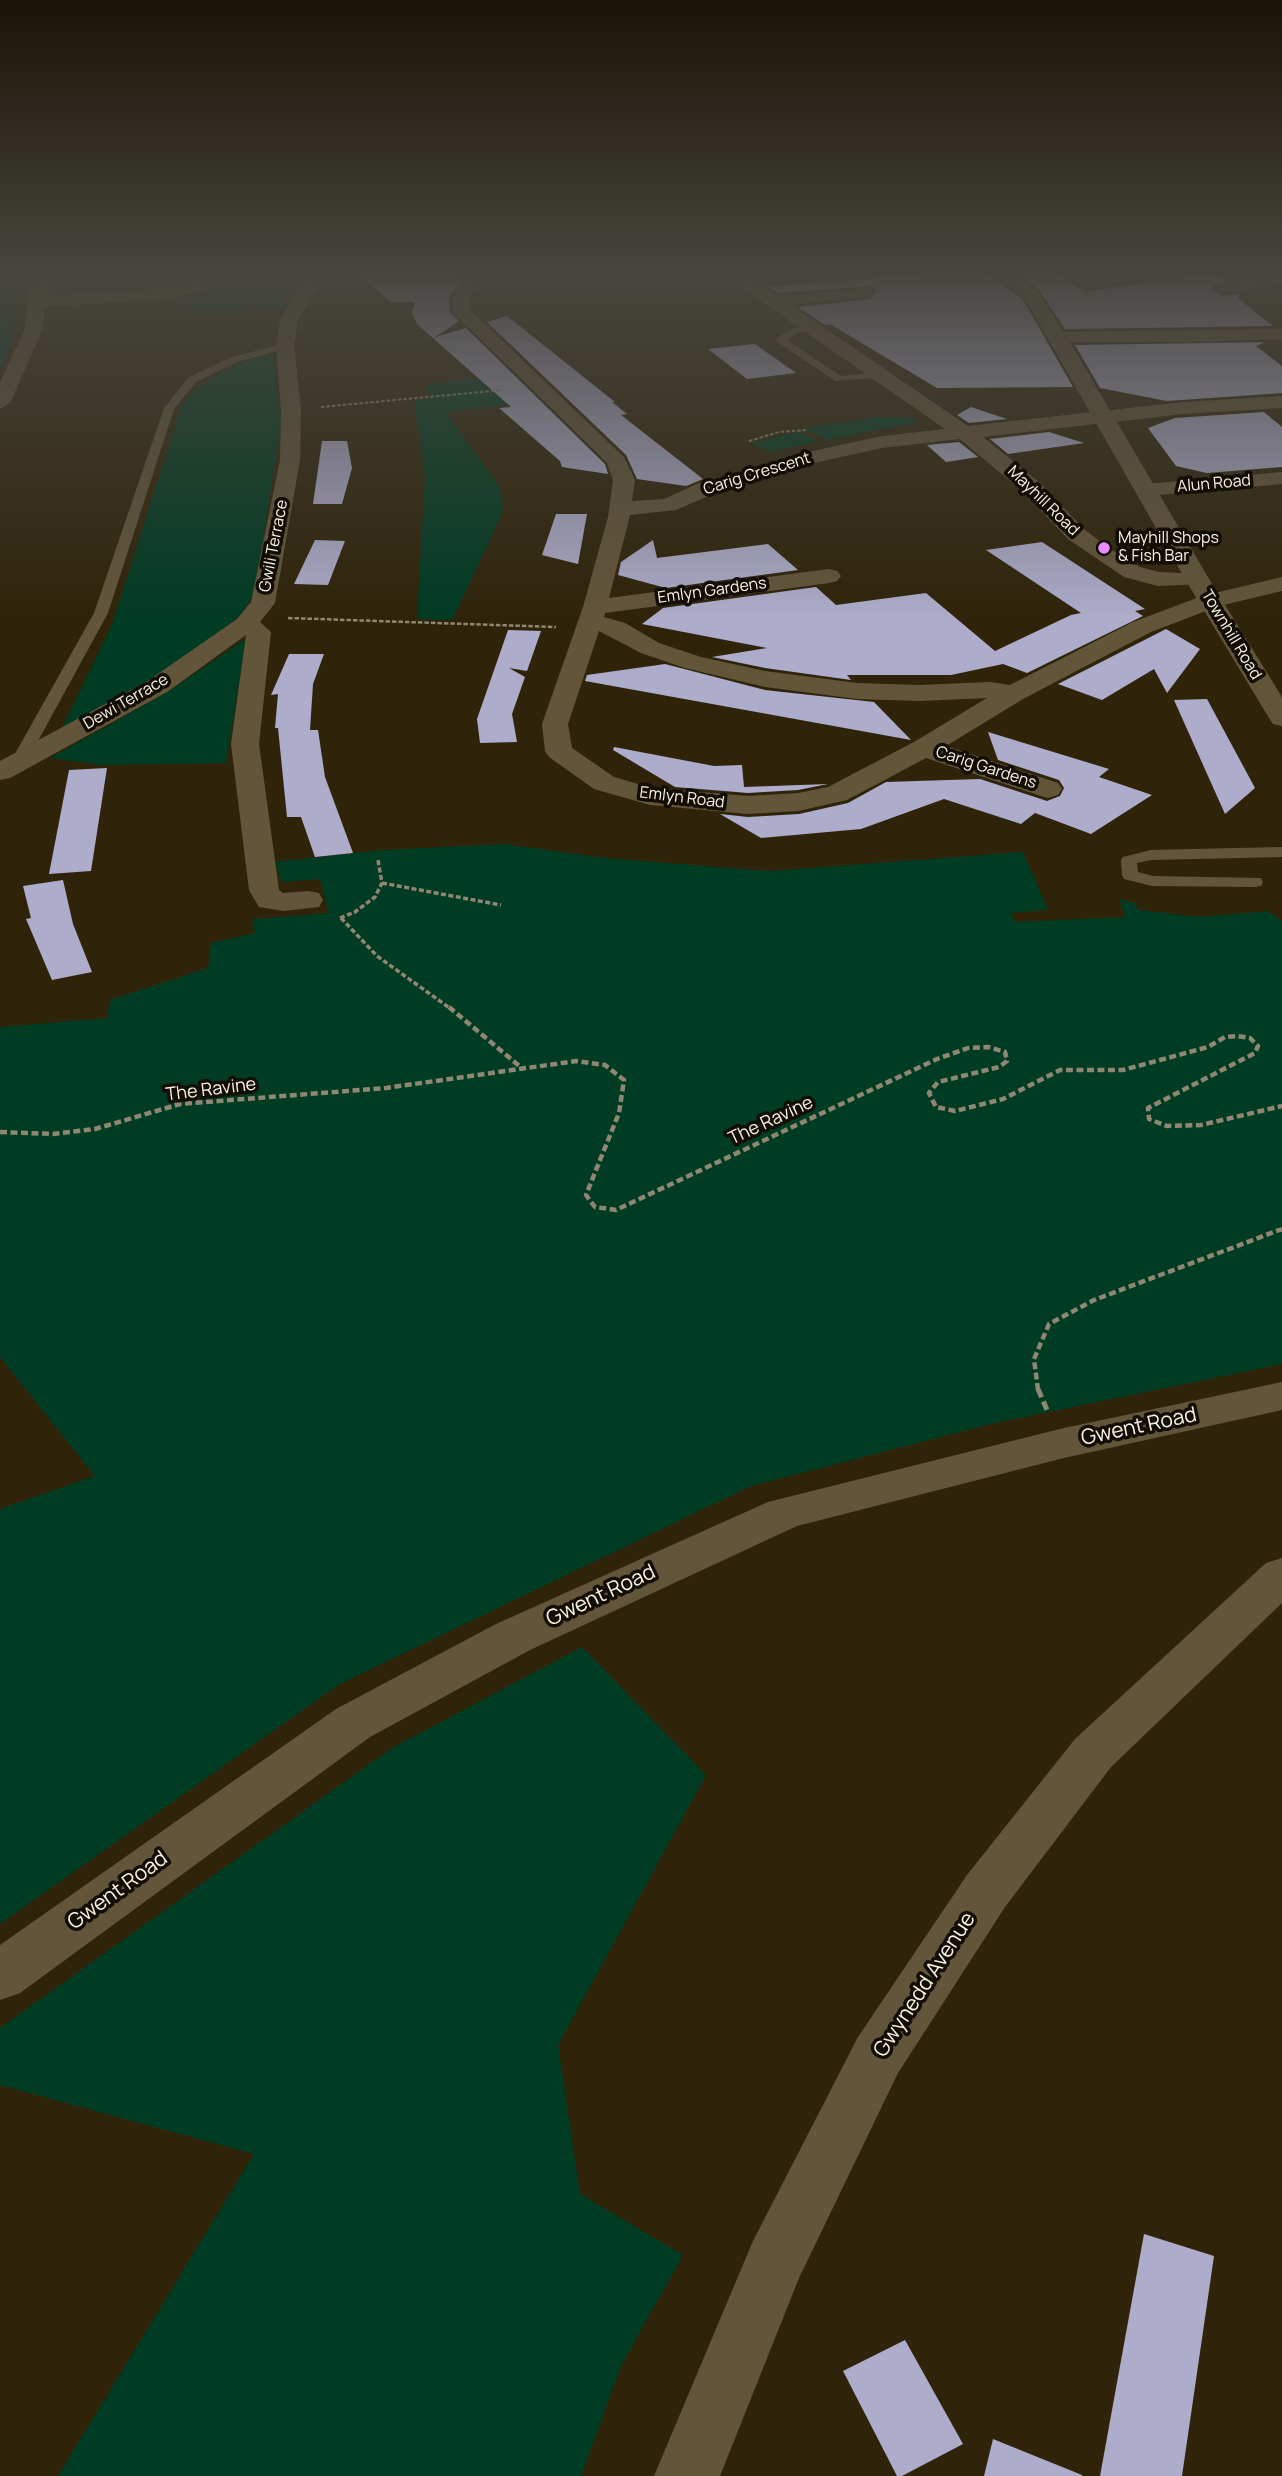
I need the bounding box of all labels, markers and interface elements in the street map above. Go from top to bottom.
street label: Carig Crescent [701,449,813,499]
street label: Mayhill Road [1003,462,1083,540]
street label: Alun Road [1176,471,1252,497]
street label: Gwili Terrace [256,498,292,594]
place label: Mayhill Shops & Fish Bar [1118,529,1219,567]
marker: Mayhill Shops & Fish Bar [1096,540,1112,556]
street label: Emlyn Gardens [656,574,768,608]
street label: Townhill Road [1197,587,1265,683]
street label: Dewi Terrace [80,670,172,734]
street label: Carig Gardens [933,743,1039,793]
street label: Emlyn Road [638,783,726,813]
street label: The Ravine [165,1074,257,1106]
street label: The Ravine [725,1092,817,1150]
street label: Gwent Road [1079,1402,1199,1452]
street label: Gwent Road [543,1560,659,1632]
street label: Gwent Road [63,1846,173,1936]
street label: Gwynedd Avenue [869,1908,981,2062]

